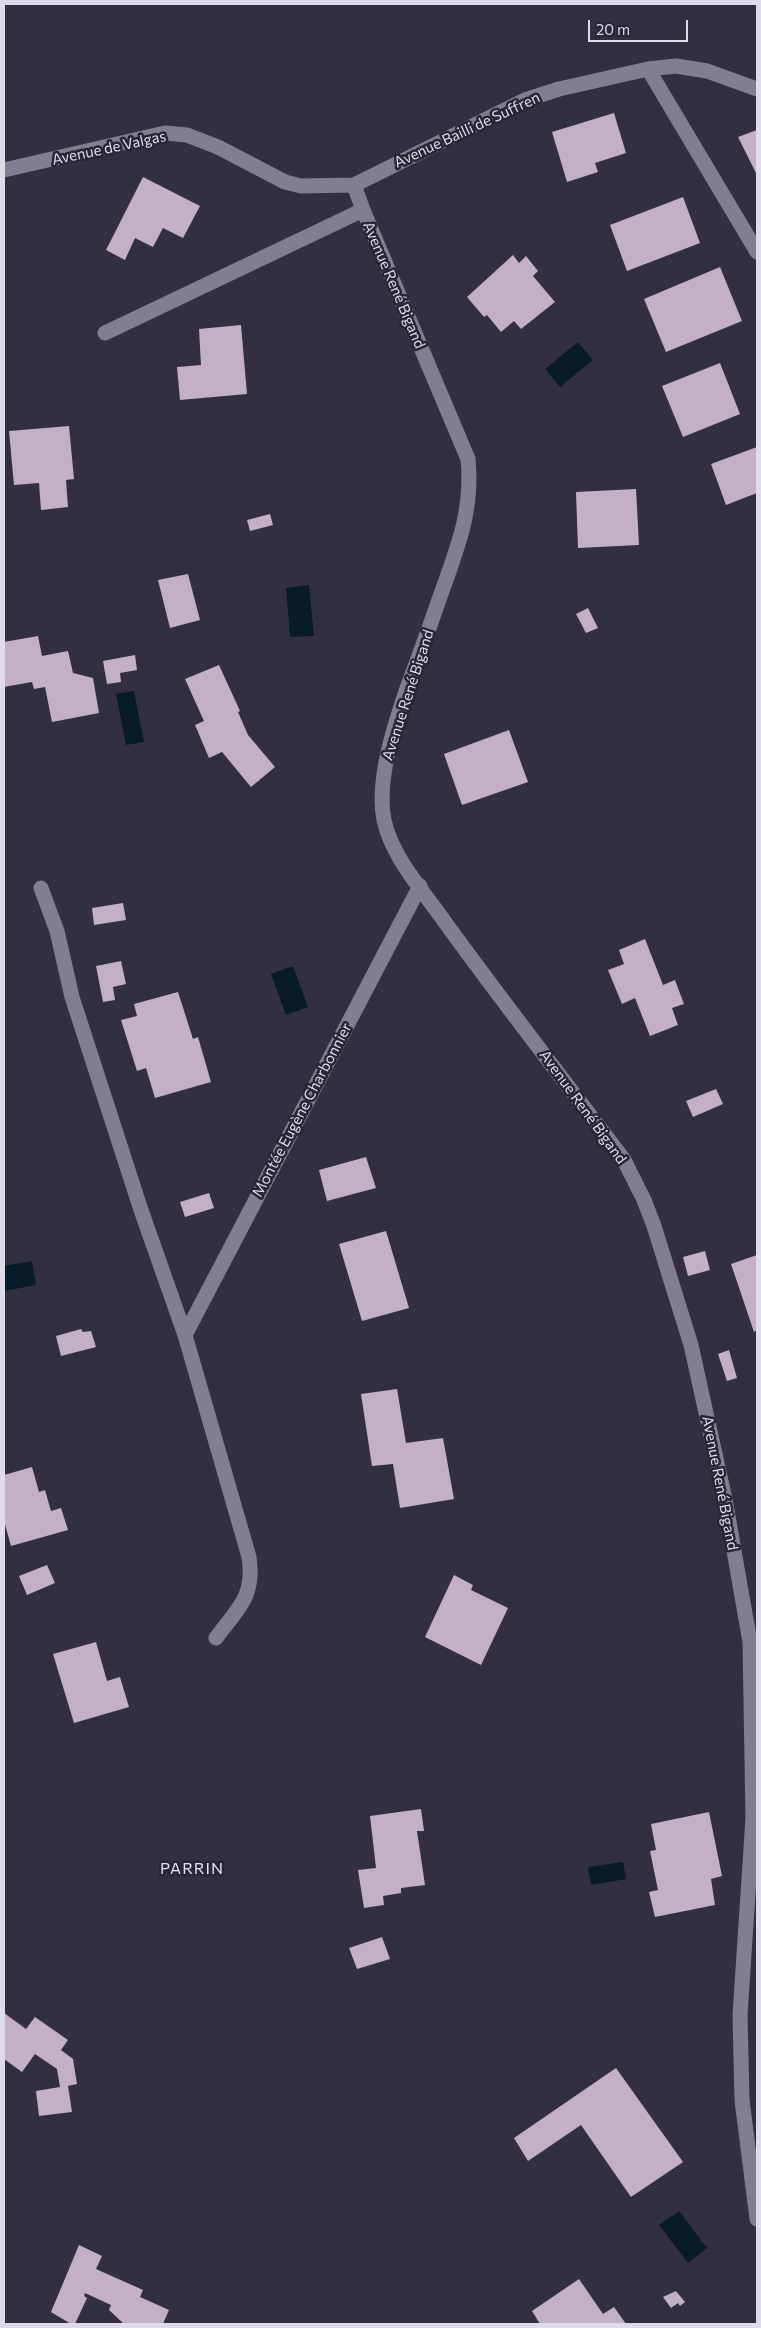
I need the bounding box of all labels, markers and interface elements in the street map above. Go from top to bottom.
scale bar [591,10,691,42]
text: 20 m [596,20,630,38]
street label: Avenue Bailli de Suffren [391,88,543,172]
street label: Avenue de Valgas [50,127,168,169]
street label: Avenue René Bigand [359,219,429,351]
street label: Avenue René Bigand [378,627,438,763]
street label: Montée Eugène Charbonnier [248,1020,356,1200]
street label: Avenue René Bigand [536,1047,630,1167]
street label: Avenue René Bigand [698,1414,742,1552]
district label: PARRIN [159,1859,225,1879]

